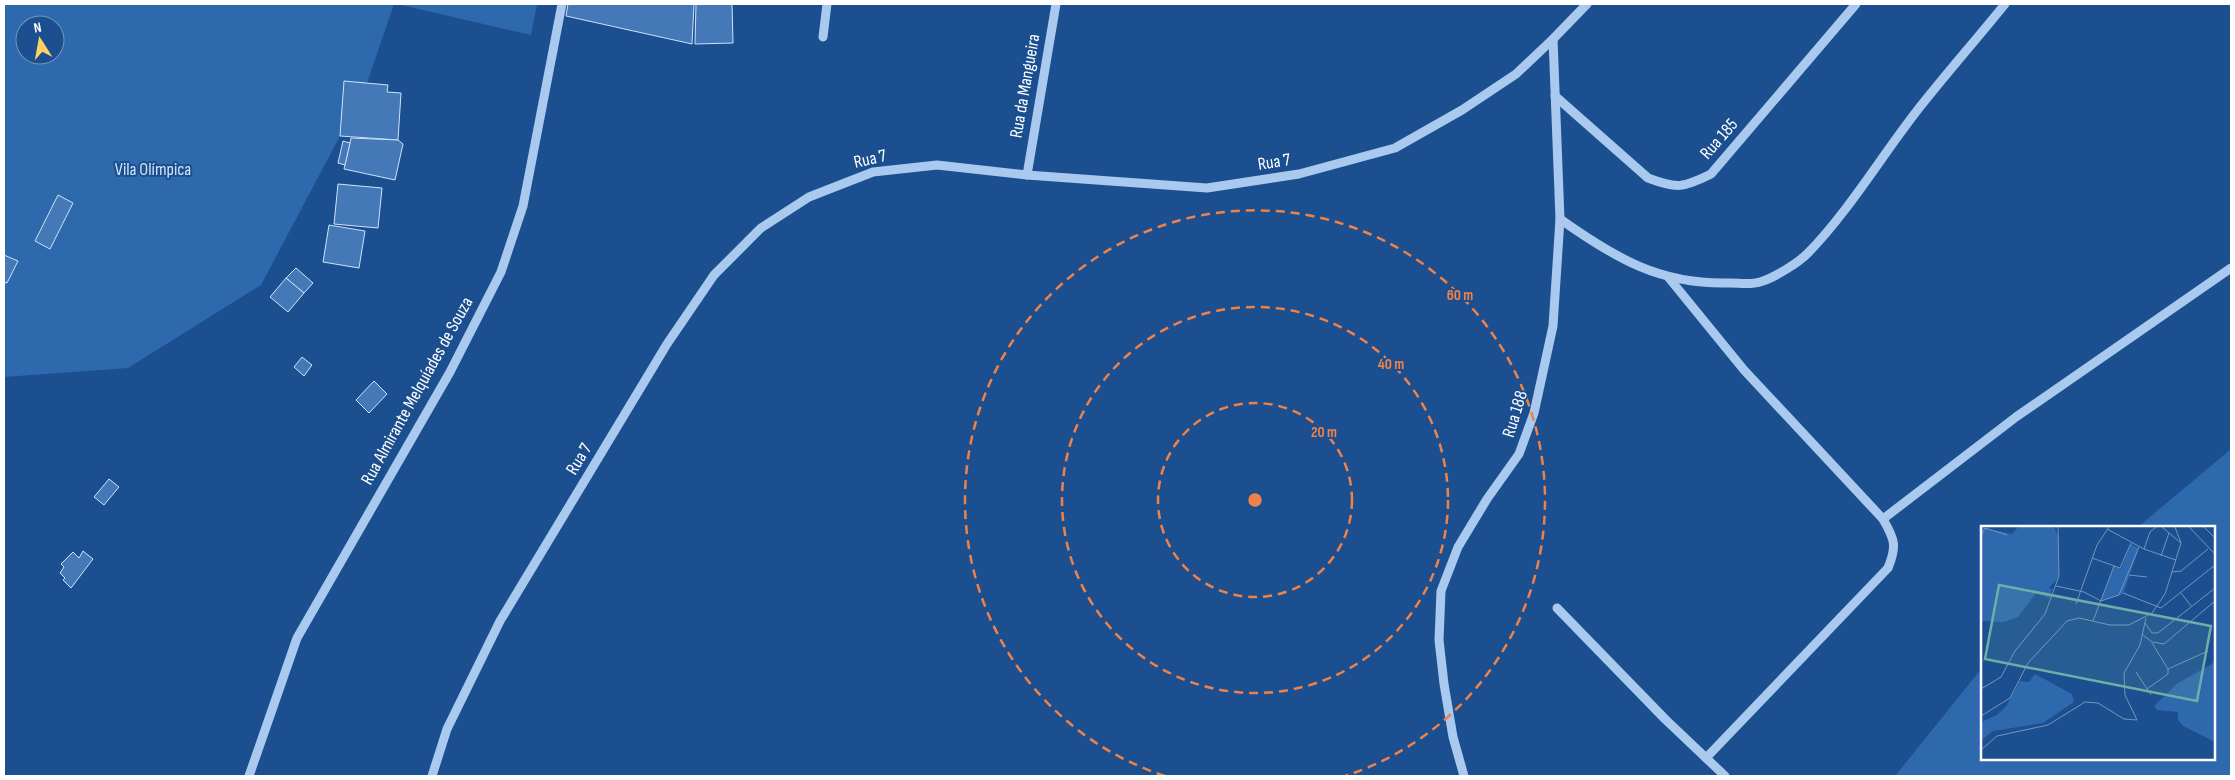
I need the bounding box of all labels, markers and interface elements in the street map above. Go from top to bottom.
north arrow [15,15,65,65]
text: N [32,19,43,37]
street label: Rua da Mangueira [1006,32,1044,140]
street label: Rua 185 [1696,114,1742,164]
street label: Rua 7 [852,145,889,173]
street label: Rua 7 [1256,149,1293,175]
park label: Vila Olímpica [115,159,191,180]
text: 60 m [1447,286,1473,305]
street label: Rua Almirante Melquíades de Souza [357,293,477,488]
text: 40 m [1378,355,1404,374]
street label: Rua 188 [1498,388,1532,440]
text: 20 m [1311,423,1337,442]
street label: Rua 7 [562,439,597,478]
centre of rings [1246,491,1264,509]
inset map [1981,526,2215,760]

